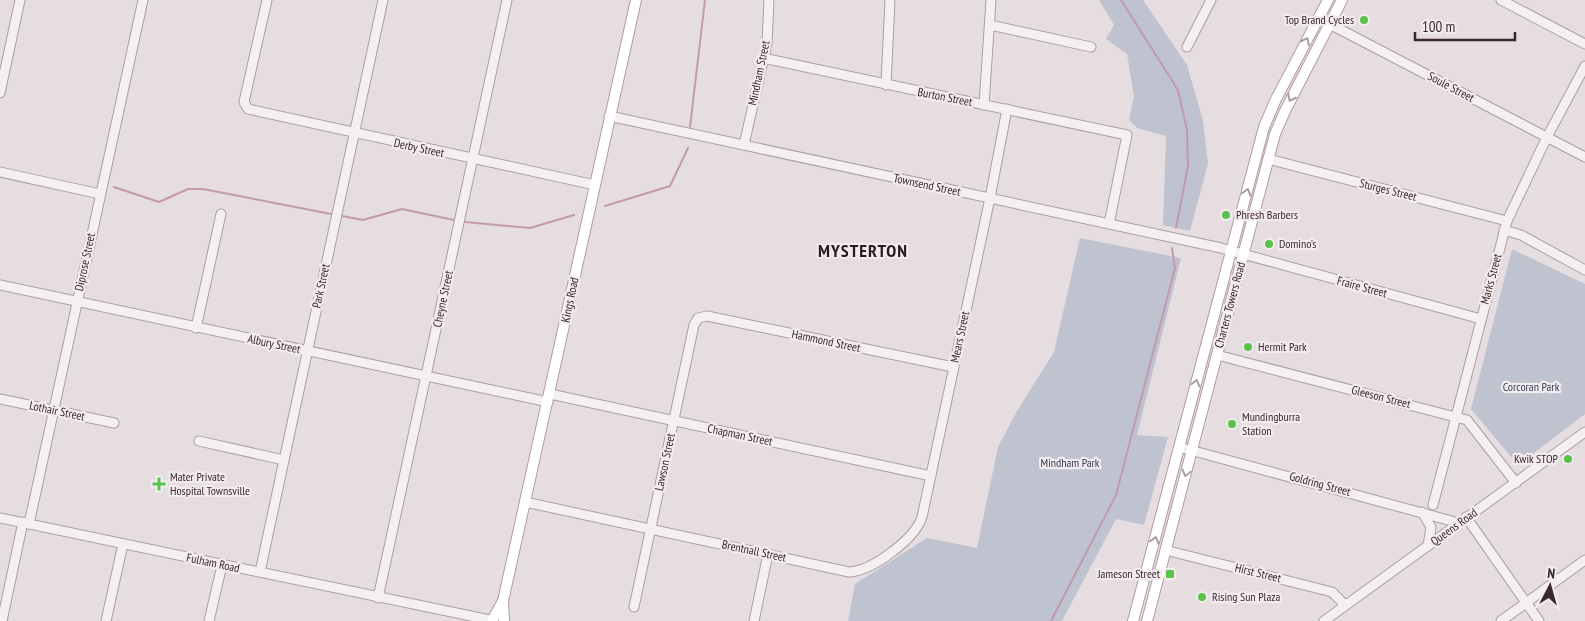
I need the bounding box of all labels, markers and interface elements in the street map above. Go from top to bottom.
scale bar [1415,10,1515,42]
place label: Top Brand Cycles [1285,12,1354,27]
marker: Top Brand Cycles [1358,14,1370,26]
text: 100 m [1422,17,1455,36]
street label: Mindham Street [744,38,773,107]
one-way arrow [1300,38,1310,47]
street label: Soule Street [1425,68,1478,105]
street label: Burton Street [916,84,974,109]
one-way arrow [1287,93,1297,102]
street label: Derby Street [393,135,446,160]
street label: Townsend Street [892,170,963,199]
street label: Sturges Street [1358,175,1419,204]
one-way arrow [1241,188,1252,197]
place label: Phresh Barbers [1236,207,1298,222]
marker: Phresh Barbers [1220,209,1232,221]
street label: Diprose Street [71,231,98,292]
place label: Domino's [1279,236,1316,251]
marker: Domino's [1263,238,1275,250]
district label: MYSTERTON [818,239,908,262]
street label: Marks Street [1477,251,1505,306]
street label: Charters Towers Road [1211,260,1248,350]
street label: Park Street [309,262,333,309]
street label: Cheyne Street [429,268,456,329]
street label: Fraire Street [1335,273,1390,301]
street label: Kings Road [557,276,582,324]
street label: Mears Street [947,309,972,364]
street label: Hammond Street [790,326,863,355]
street label: Albury Street [246,331,303,357]
place label: Hermit Park [1258,339,1307,354]
marker: Hermit Park [1242,341,1254,353]
one-way arrow [1191,379,1201,387]
park label: Corcoran Park [1503,379,1560,394]
street label: Gleeson Street [1350,382,1413,411]
street label: Lothair Street [28,397,87,424]
place label: Mundingburra Station [1242,409,1300,438]
marker: Mundingburra Station [1226,418,1238,430]
street label: Chapman Street [706,420,775,449]
street label: Lawson Street [651,431,678,492]
place label: Kwik STOP [1514,451,1559,466]
marker: Kwik STOP [1562,453,1574,465]
park label: Mindham Park [1041,455,1100,470]
one-way arrow [1181,468,1191,476]
street label: Goldring Street [1288,468,1353,499]
place label: Mater Private Hospital Townsville [170,469,250,498]
marker: Mater Private Hospital Townsville [152,477,166,491]
street label: Queens Road [1427,505,1480,549]
street label: Brentnall Street [721,536,788,565]
one-way arrow [1149,536,1160,545]
street label: Fulham Road [185,550,241,575]
street label: Hirst Street [1233,560,1283,586]
north arrow [1525,561,1575,611]
text: N [1547,564,1556,582]
place label: Jameson Street [1097,566,1161,581]
marker: Jameson Street [1164,568,1176,580]
place label: Rising Sun Plaza [1212,589,1281,604]
marker: Rising Sun Plaza [1196,591,1208,603]

